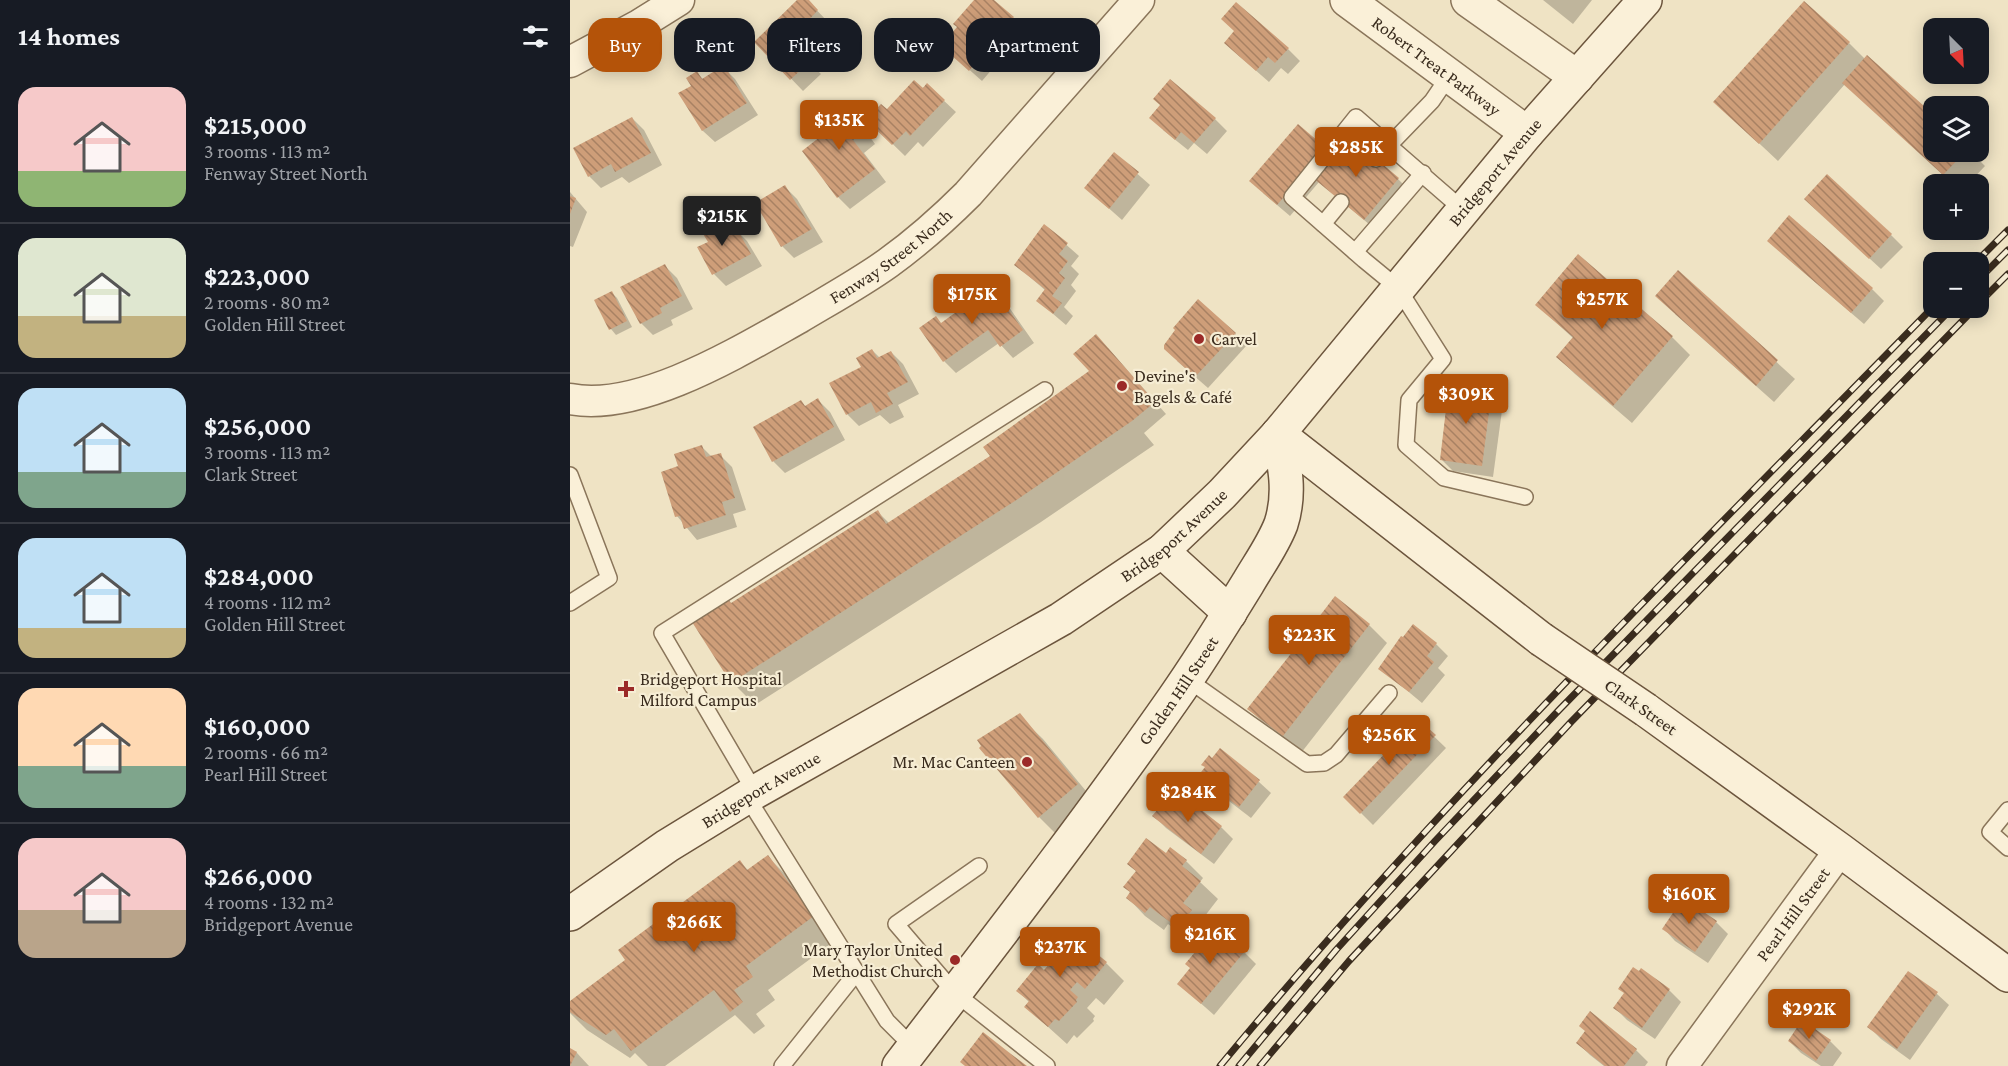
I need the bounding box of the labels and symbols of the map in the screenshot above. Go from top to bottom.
street label: Robert Treat Parkway [1368,12,1505,120]
north arrow [1923,18,1989,84]
pin: $135K [797,100,881,151]
street label: Bridgeport Avenue [1444,114,1546,230]
pin: $285K [1314,127,1398,178]
pin: $215K [680,196,764,247]
street label: Fenway Street North [826,205,956,308]
pin: $175K [930,274,1014,325]
pin: $257K [1560,279,1644,330]
place label: Carvel [1211,329,1257,349]
marker: Carvel [1192,332,1206,346]
place label: Devine's Bagels & Café [1134,366,1232,407]
pin: $309K [1424,374,1508,425]
marker: Devine's Bagels & Café [1115,379,1129,393]
street label: Bridgeport Avenue [1117,484,1231,586]
pin: $223K [1267,615,1351,666]
street label: Golden Hill Street [1134,632,1223,749]
place label: Bridgeport Hospital Milford Campus [640,669,782,710]
street label: Clark Street [1601,675,1682,740]
marker: Bridgeport Hospital Milford Campus [617,680,635,698]
pin: $256K [1347,715,1431,766]
street label: Bridgeport Avenue [698,747,824,832]
place label: Mr. Mac Canteen [893,752,1015,772]
marker: Mr. Mac Canteen [1020,755,1034,769]
pin: $284K [1146,772,1230,823]
street label: Pearl Hill Street [1752,863,1834,965]
pin: $160K [1647,874,1731,925]
pin: $266K [652,902,736,953]
pin: $216K [1168,914,1252,965]
pin: $237K [1018,927,1102,978]
place label: Mary Taylor United Methodist Church [803,940,944,981]
marker: Mary Taylor United Methodist Church [948,953,962,967]
pin: $292K [1767,989,1851,1040]

